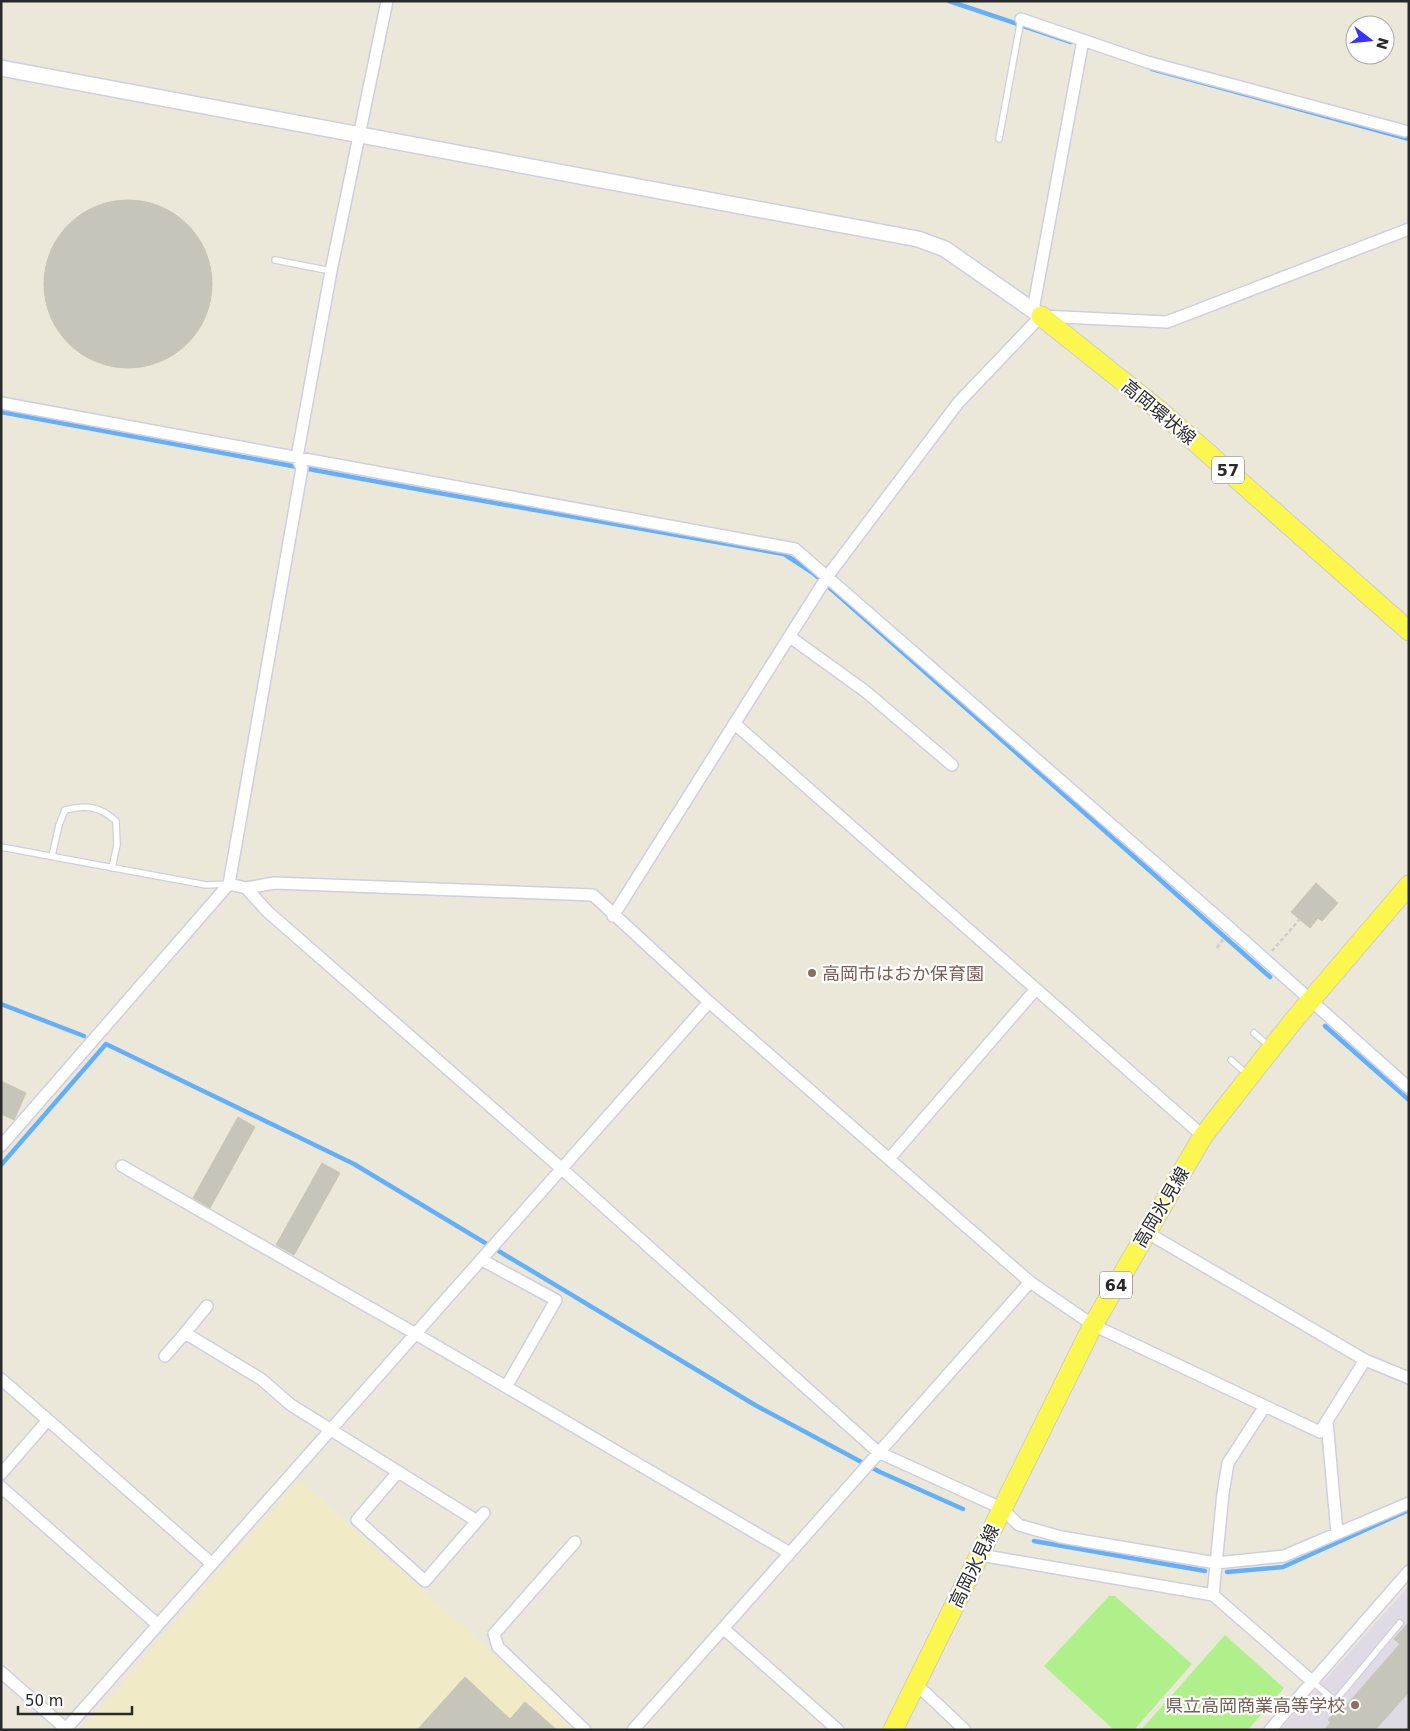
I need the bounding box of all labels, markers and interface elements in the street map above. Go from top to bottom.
north arrow [1345,15,1395,65]
text: N [1373,36,1392,51]
street label: 高岡環状線 [1118,375,1200,449]
road number: 57 [1212,456,1244,484]
place label: 高岡市はおか保育園 [822,963,984,984]
marker: 高岡市はおか保育園 [806,967,818,979]
street label: 高岡氷見線 [1129,1163,1193,1251]
road number: 64 [1100,1272,1132,1298]
street label: 高岡氷見線 [945,1521,1003,1611]
scale bar [18,1684,131,1716]
text: 50 m [25,1692,63,1710]
place label: 県立高岡商業高等学校 [1165,1695,1345,1716]
marker: 県立高岡商業高等学校 [1349,1699,1361,1711]

